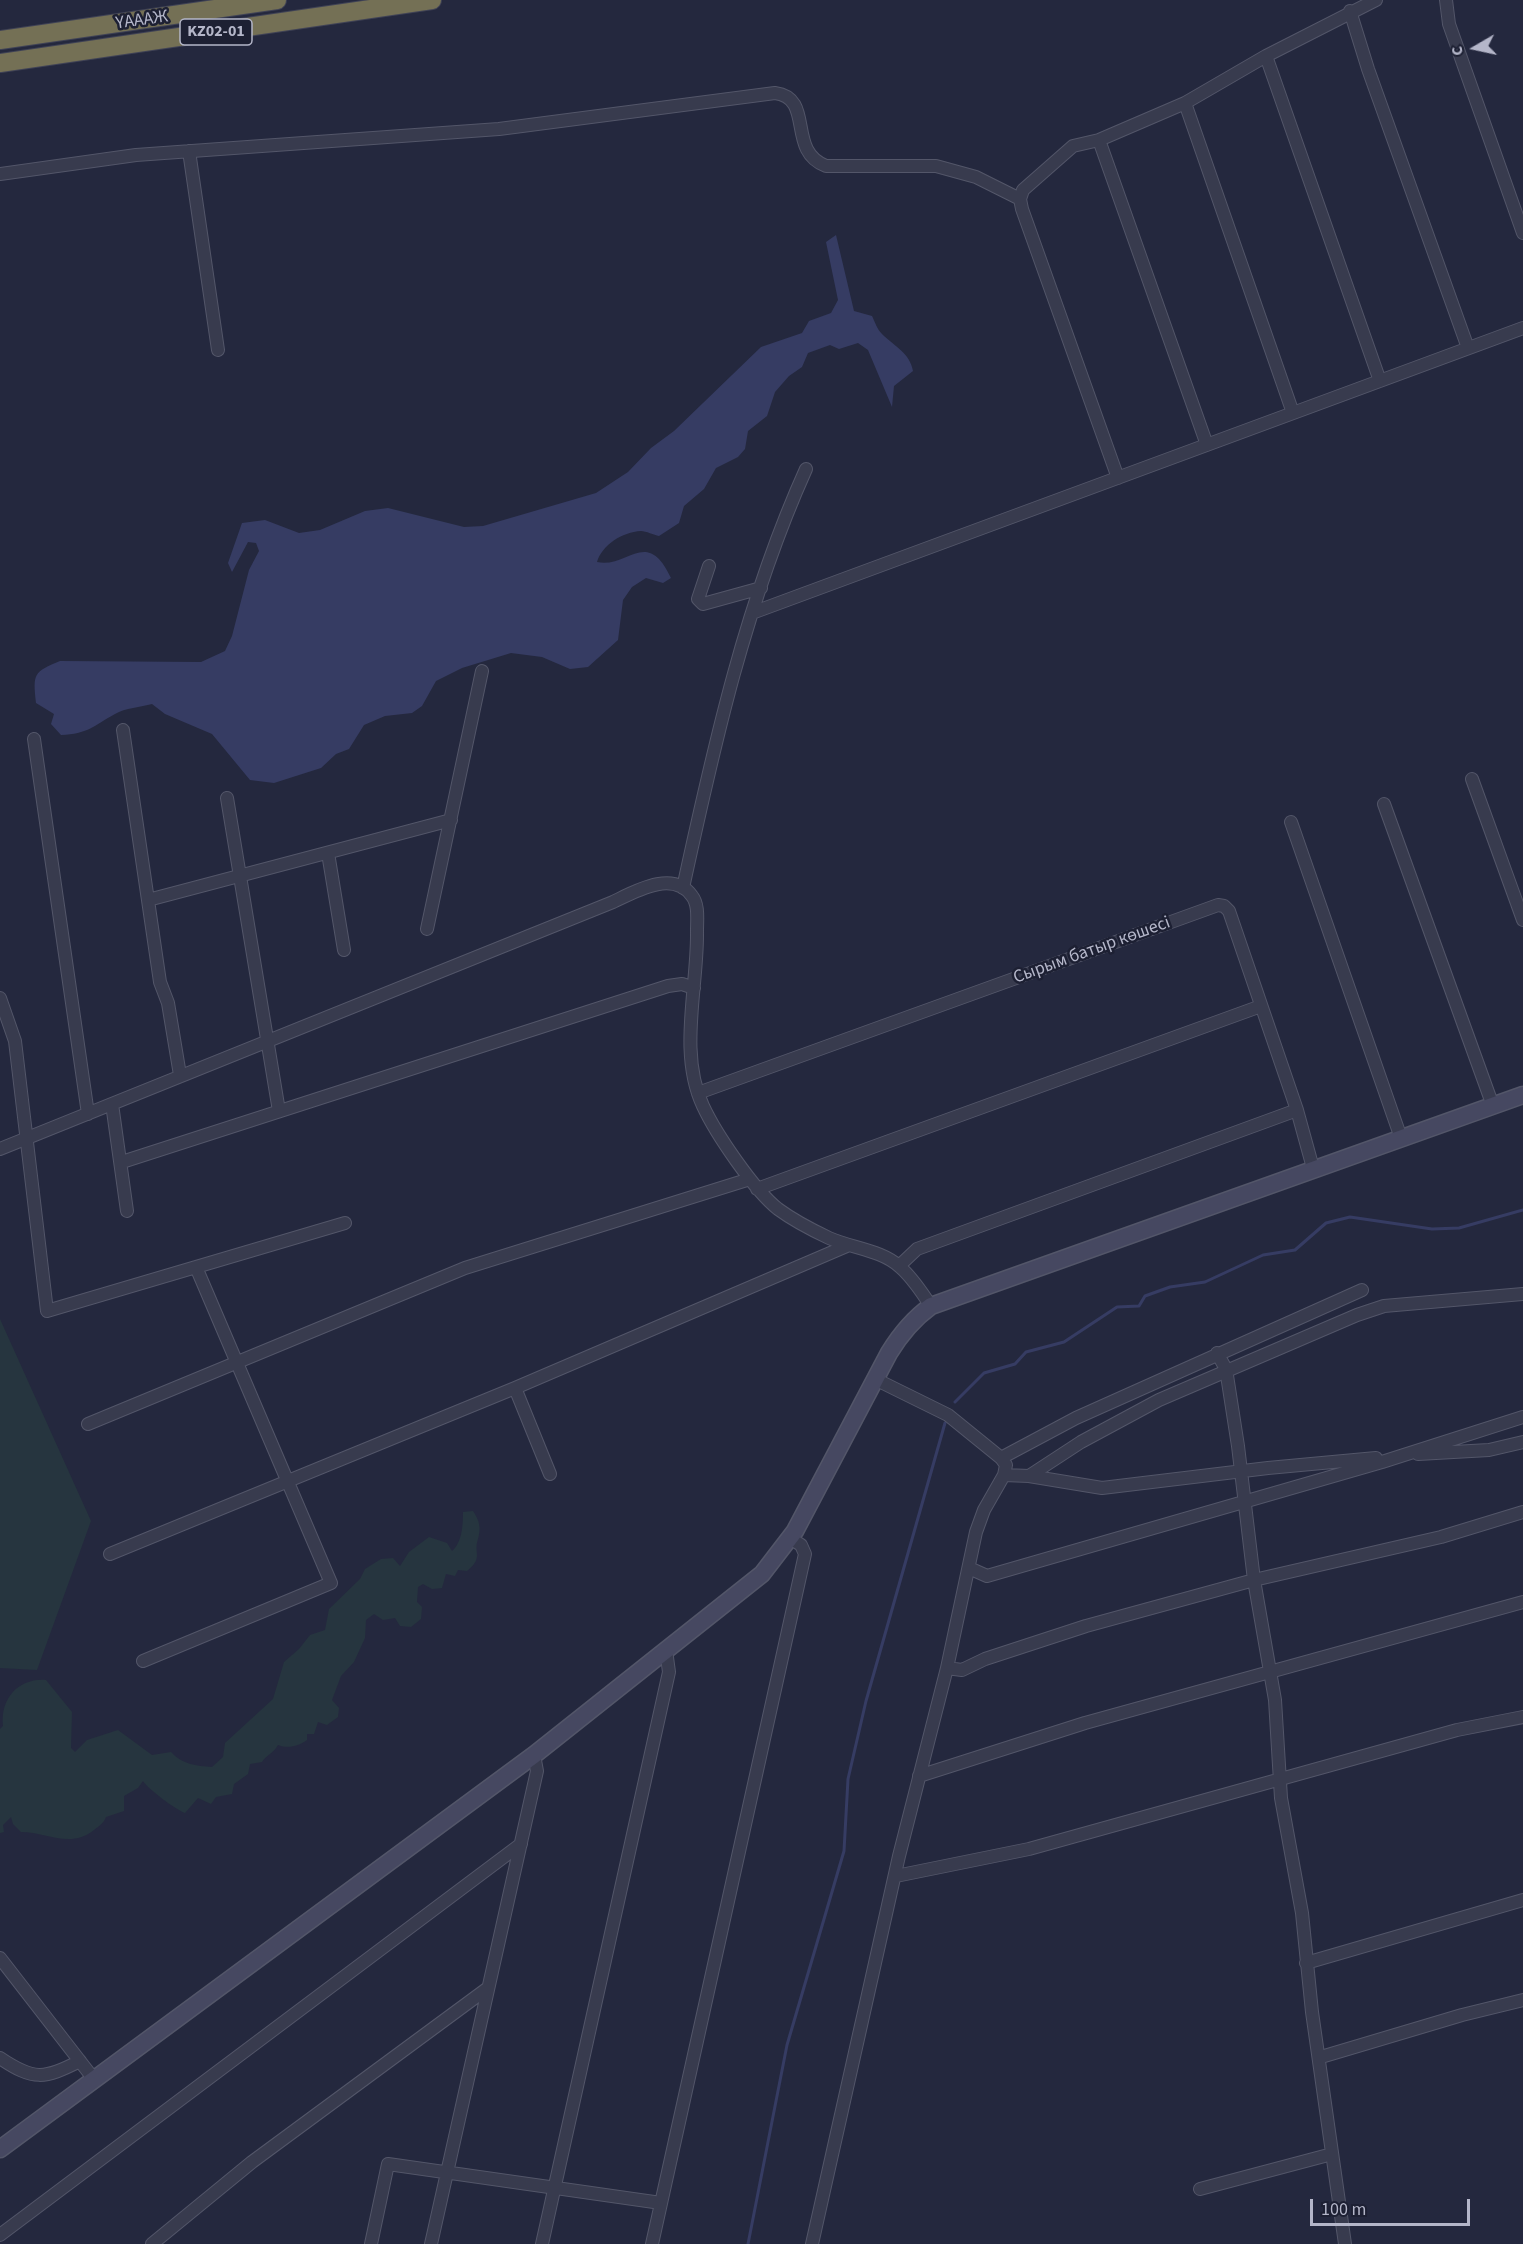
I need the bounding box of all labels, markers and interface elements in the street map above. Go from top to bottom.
street label: ҮАААЖ [114,7,170,35]
north arrow [1445,18,1505,78]
road number: KZ02-01 [180,19,252,45]
text: С [1446,44,1469,57]
street label: Сырым батыр көшесі [1011,913,1173,989]
scale bar [1313,2187,1474,2225]
text: 100 m [1321,2197,1366,2222]

